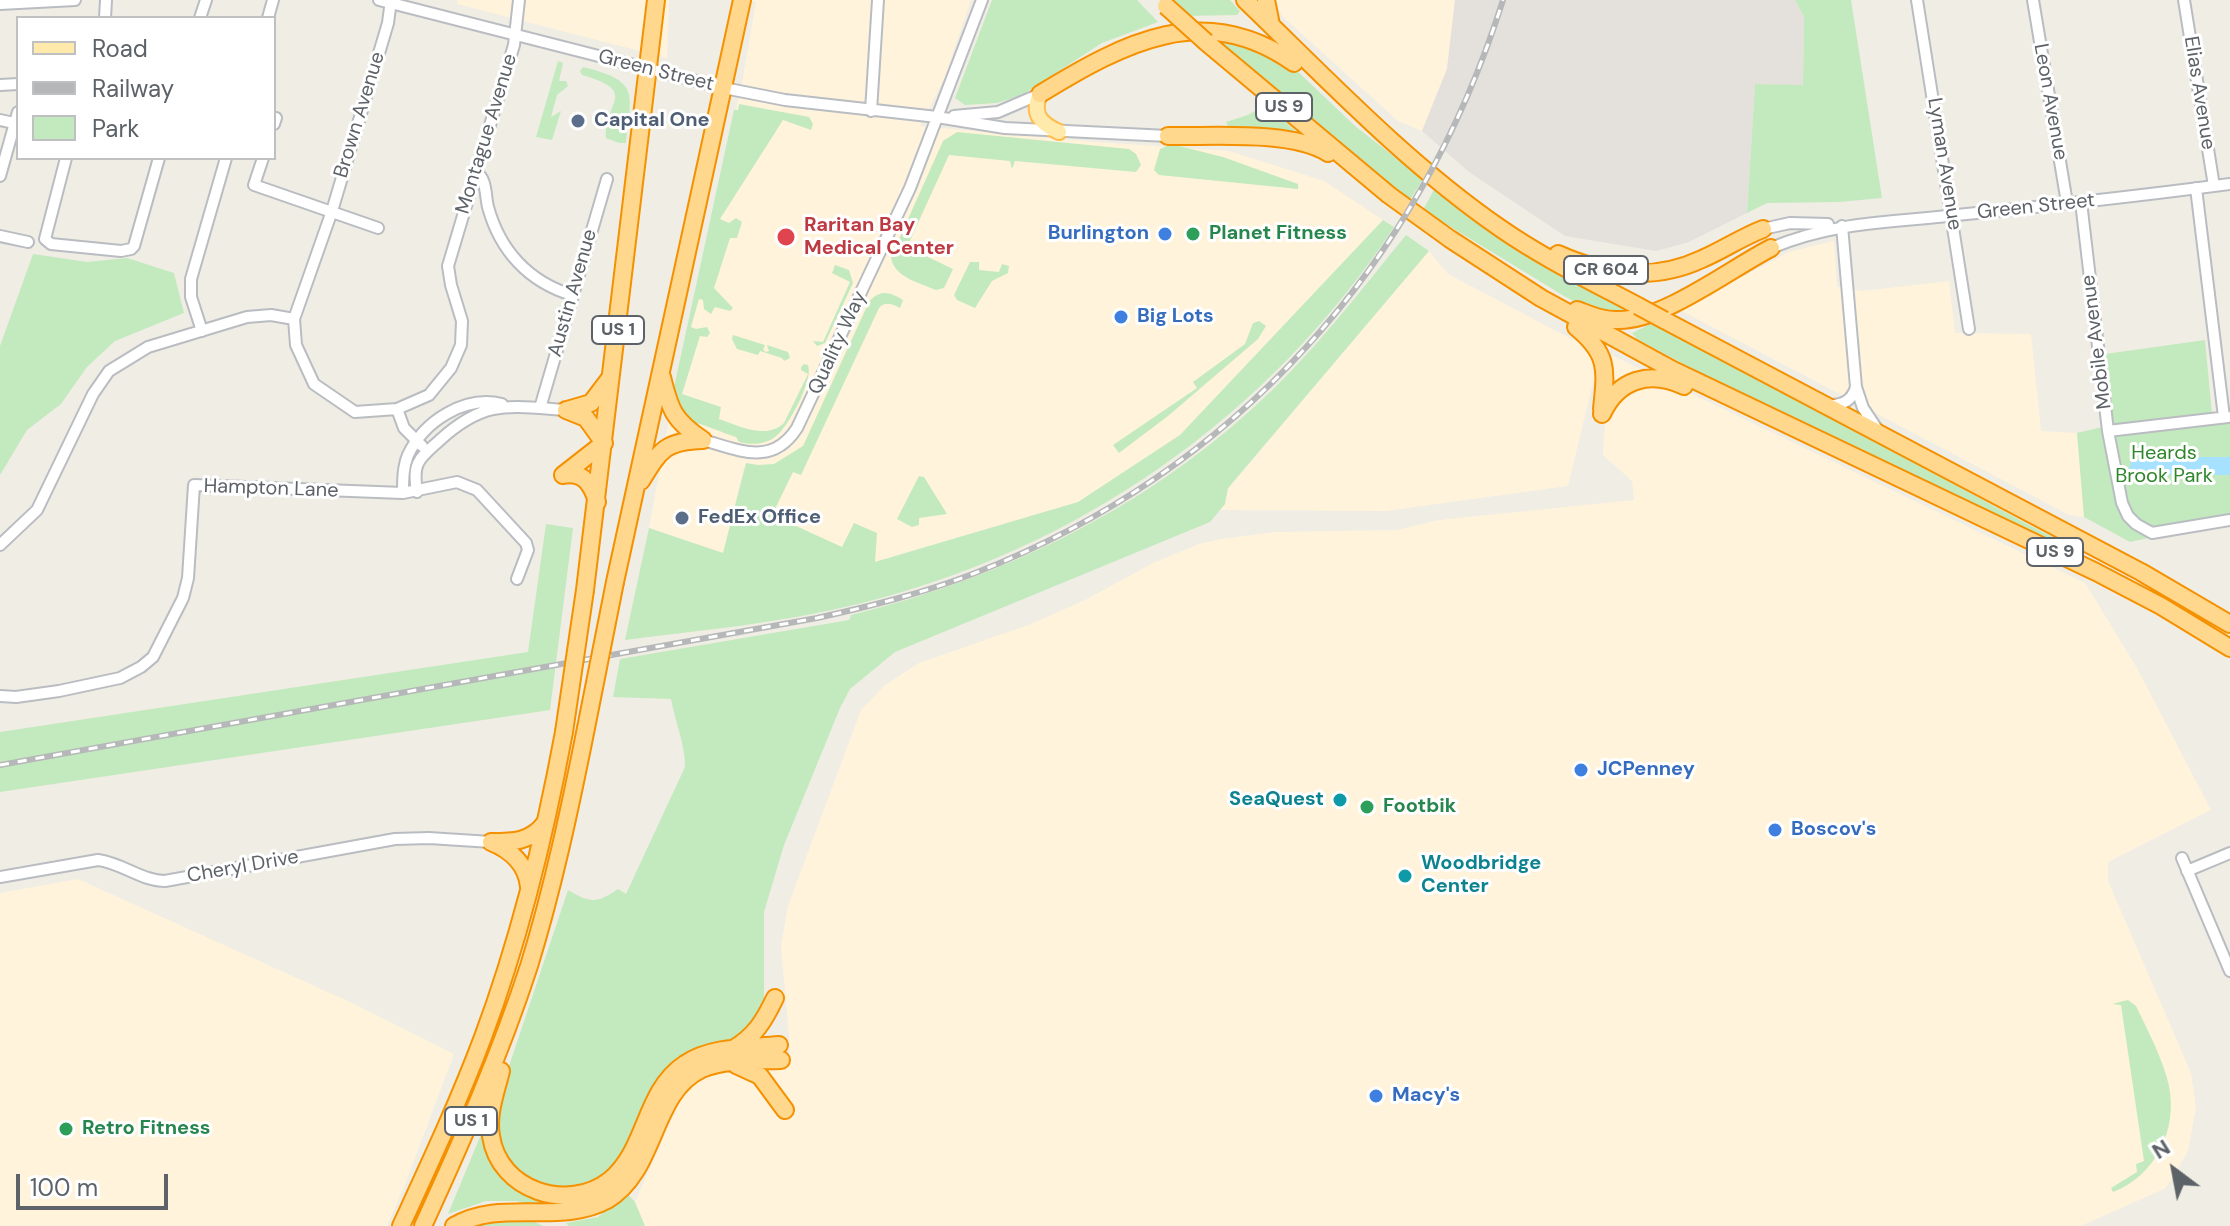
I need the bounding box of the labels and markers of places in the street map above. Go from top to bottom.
place label: Capital One [594,109,710,133]
marker: Capital One [569,112,587,130]
place label: Raritan Bay Medical Center [804,214,954,261]
place label: Burlington [1048,222,1149,246]
place label: Planet Fitness [1209,222,1347,246]
marker: Burlington [1156,225,1174,243]
marker: Planet Fitness [1184,225,1202,243]
marker: Raritan Bay Medical Center [775,226,797,248]
place label: Big Lots [1137,305,1214,329]
marker: Big Lots [1112,308,1130,326]
place label: FedEx Office [698,506,821,530]
marker: FedEx Office [673,509,691,527]
place label: JCPenney [1597,758,1695,782]
marker: JCPenney [1572,761,1590,779]
place label: SeaQuest [1229,788,1324,812]
marker: SeaQuest [1331,791,1349,809]
place label: Footbik [1383,795,1456,819]
marker: Footbik [1358,798,1376,816]
place label: Boscov's [1791,818,1876,842]
marker: Boscov's [1766,821,1784,839]
place label: Woodbridge Center [1421,852,1541,899]
marker: Woodbridge Center [1396,867,1414,885]
place label: Macy's [1392,1084,1460,1108]
marker: Macy's [1367,1087,1385,1105]
place label: Retro Fitness [82,1117,210,1141]
marker: Retro Fitness [57,1120,75,1138]

